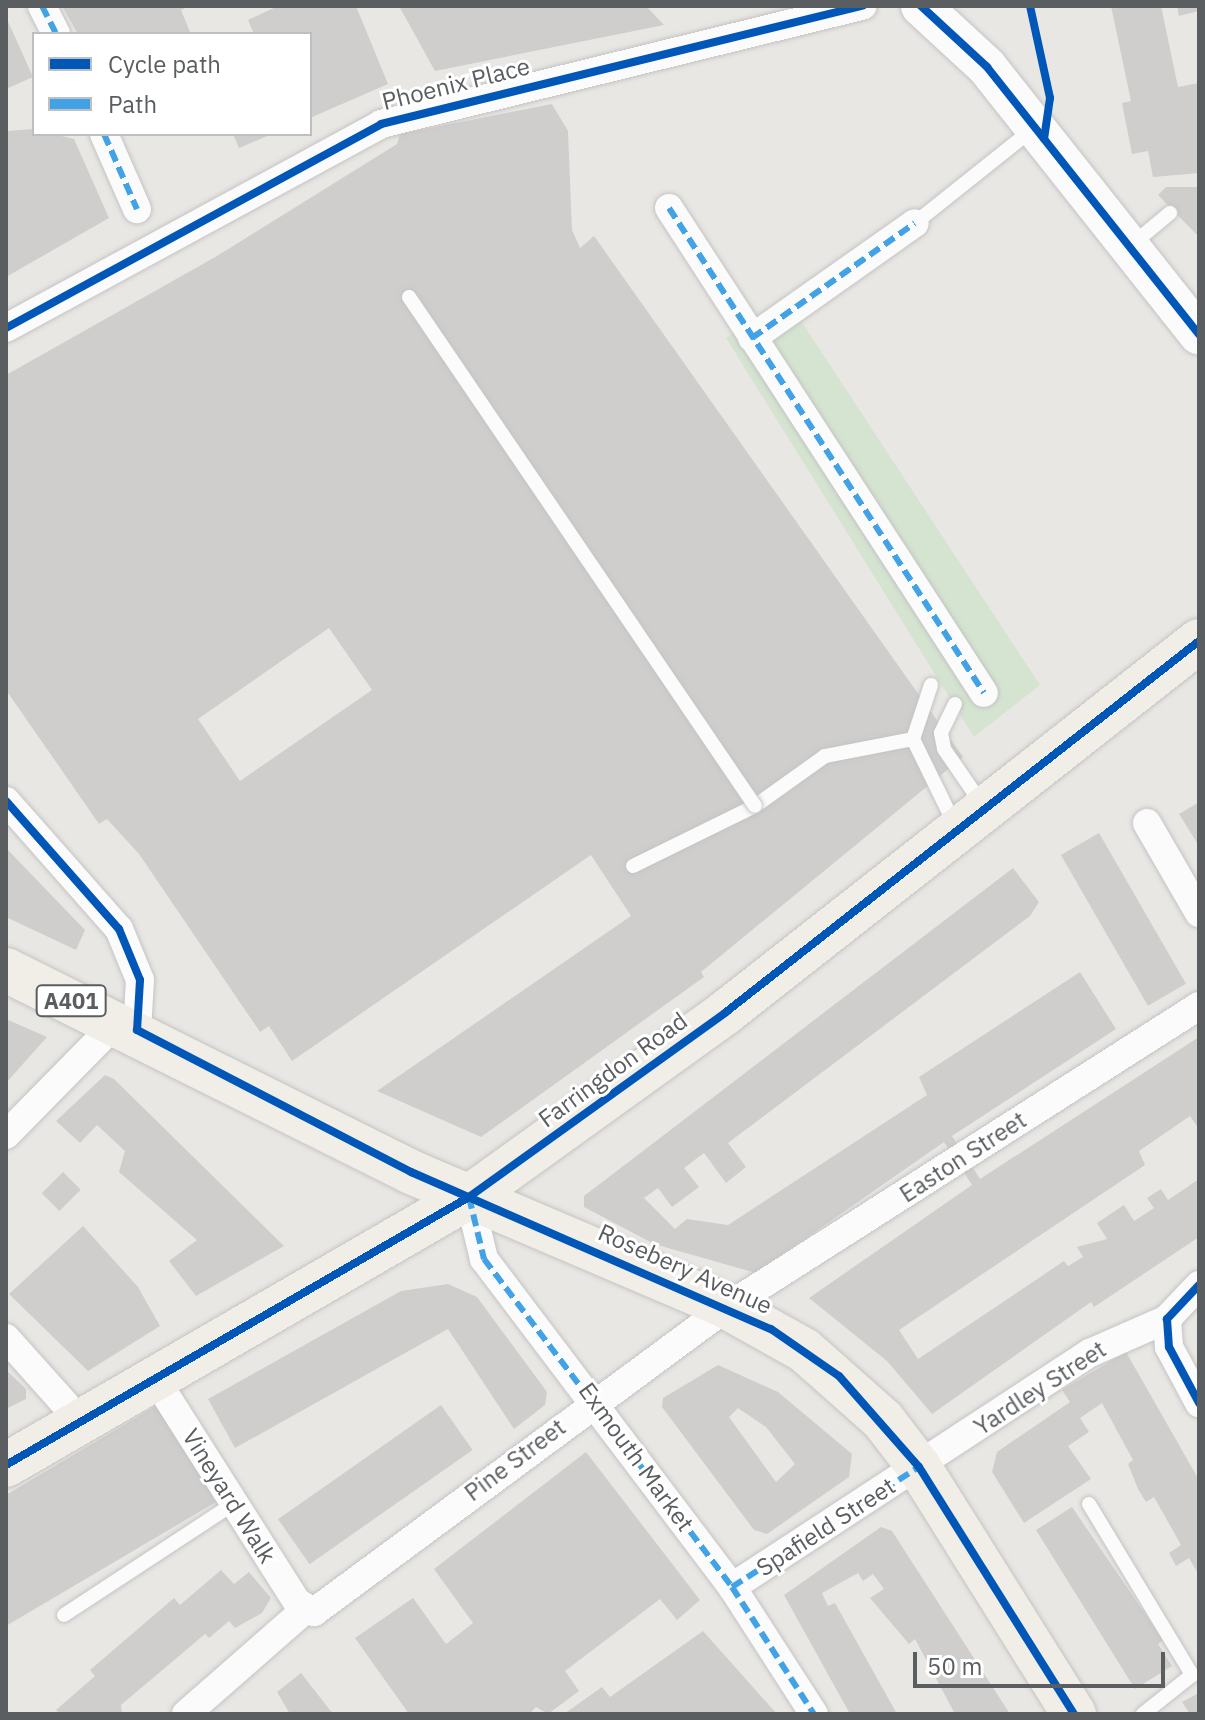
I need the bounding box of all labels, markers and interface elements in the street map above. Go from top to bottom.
legend [32,32,312,136]
text: Cycle path [108,48,221,80]
street label: Phoenix Place [379,52,533,116]
text: Path [108,88,157,120]
road number: A401 [35,983,107,1019]
street label: Farringdon Road [533,1006,693,1134]
street label: Easton Street [894,1105,1032,1209]
street label: Rosebery Avenue [594,1218,776,1320]
street label: Yardley Street [969,1335,1111,1441]
street label: Exmouth Market [572,1377,700,1537]
street label: Pine Street [459,1413,571,1507]
street label: Vineyard Walk [176,1423,282,1569]
street label: Spafield Street [751,1472,901,1582]
scale bar [917,1636,1169,1686]
text: 50 m [927,1650,982,1682]

